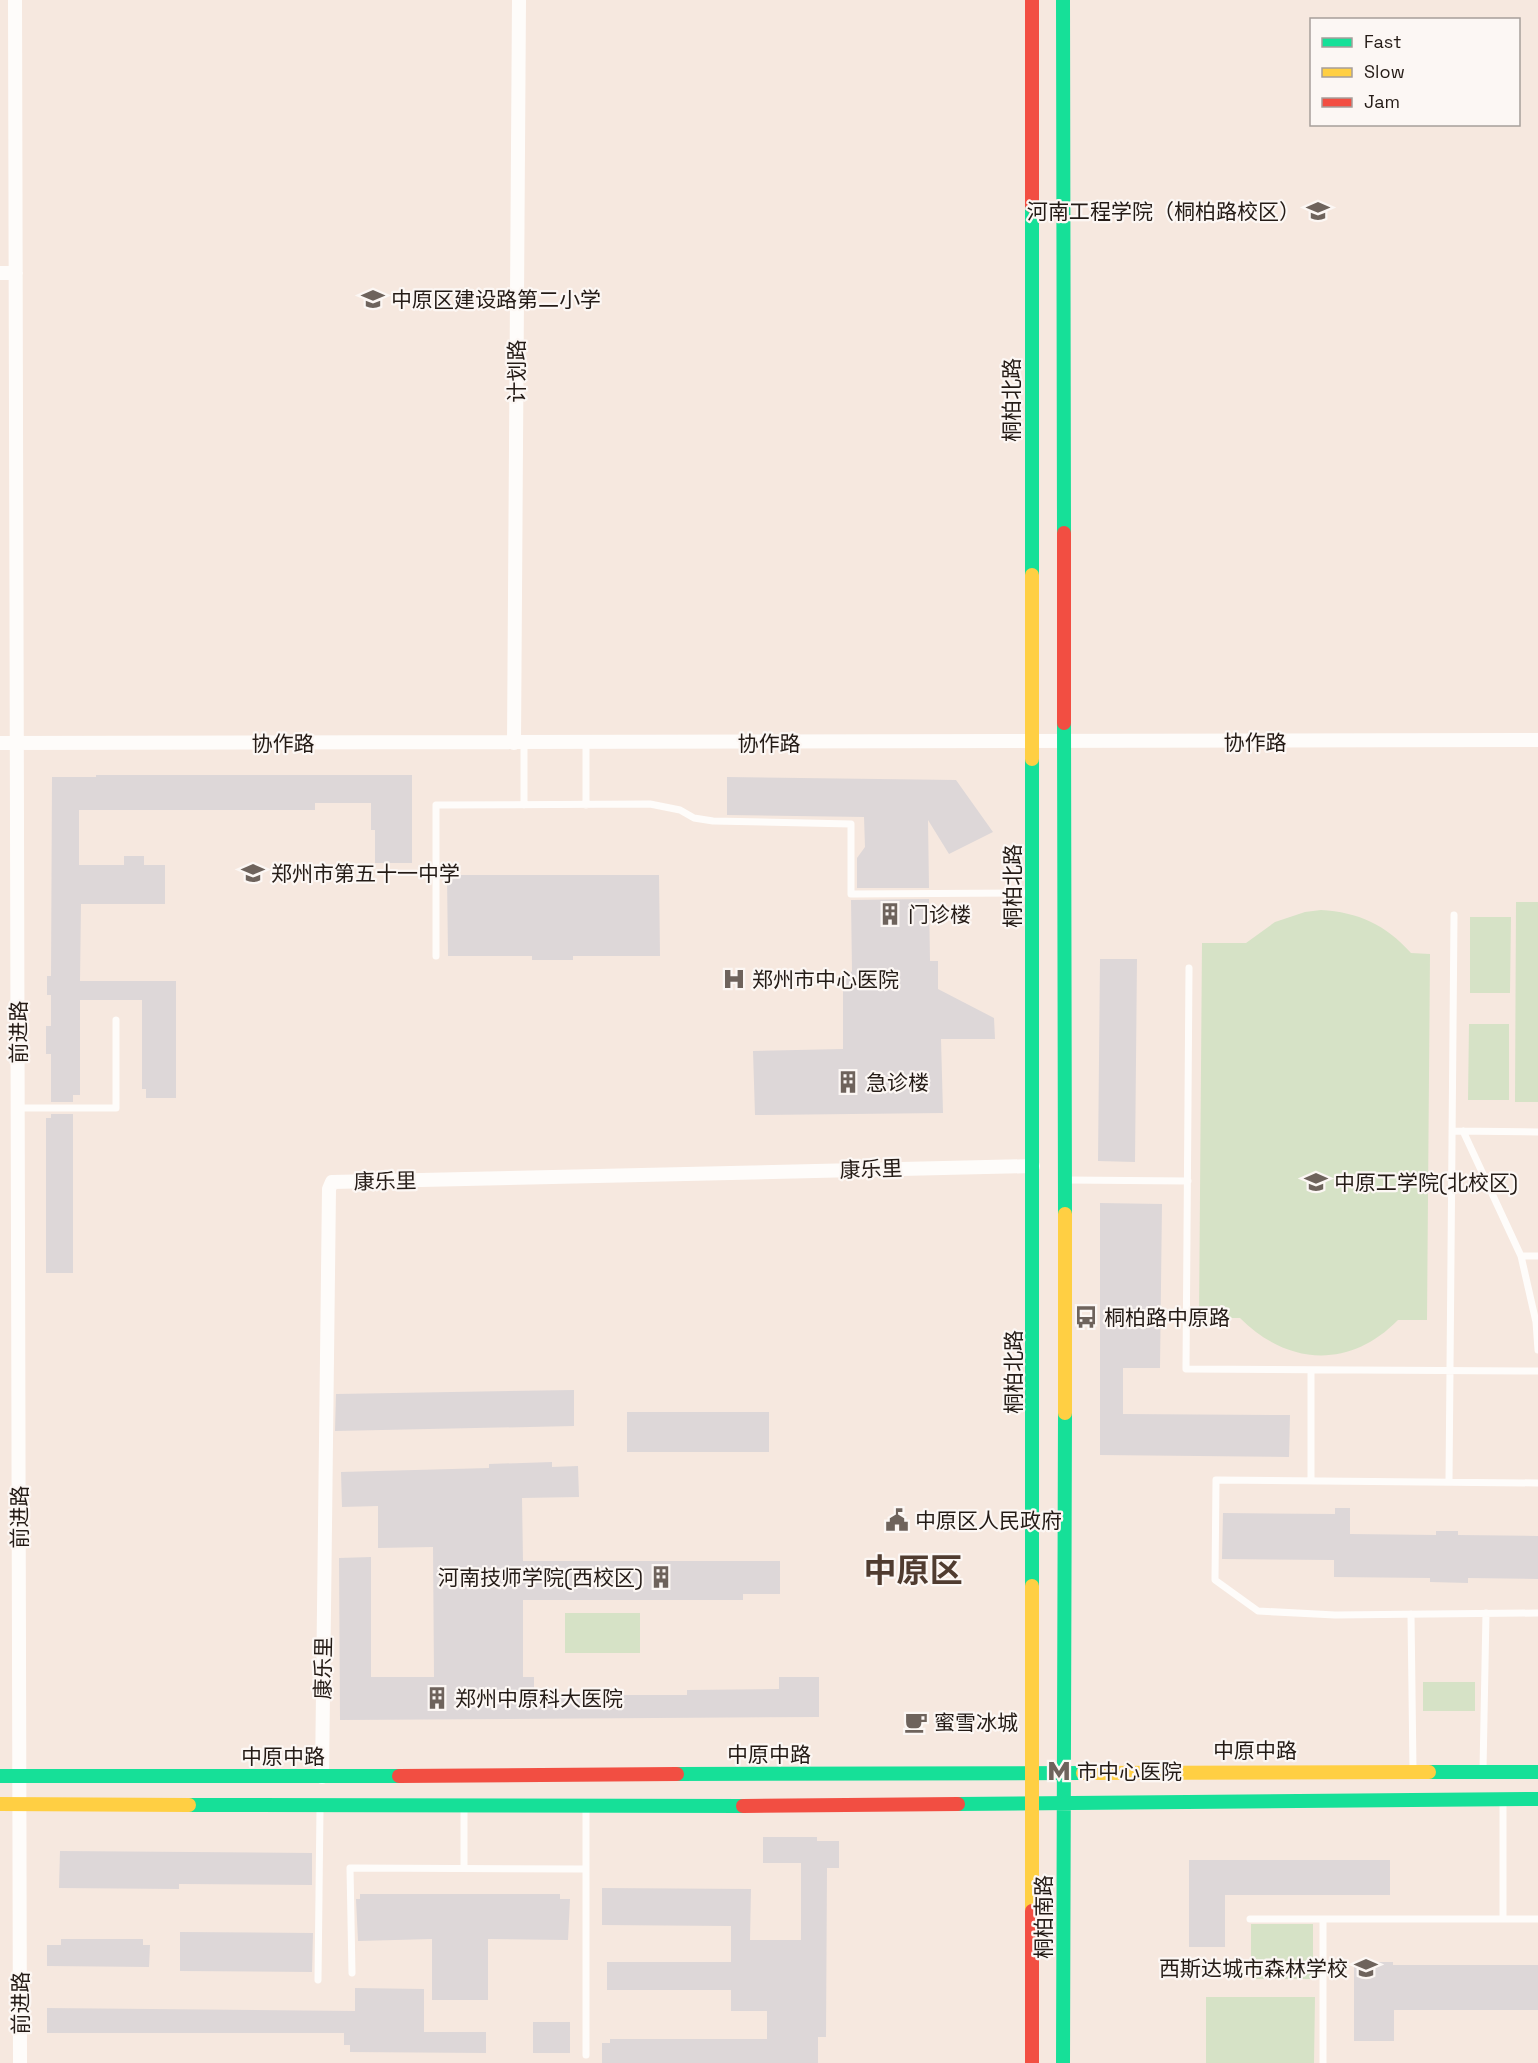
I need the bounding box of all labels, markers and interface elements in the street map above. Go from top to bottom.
legend [1310,18,1520,126]
text: Fast [1364,30,1401,53]
text: Slow [1364,60,1405,83]
text: Jam [1364,90,1400,113]
place label: 河南工程学院（桐柏路校区） [1027,198,1300,225]
school or university icon: 河南工程学院（桐柏路校区） [1305,198,1331,224]
school or university icon: 中原区建设路第二小学 [360,286,386,312]
place label: 中原区建设路第二小学 [391,286,601,313]
street label: 计划路 [503,340,530,403]
street label: 桐柏北路 [998,358,1025,442]
street label: 协作路 [1224,729,1287,756]
street label: 协作路 [252,730,315,757]
street label: 协作路 [738,730,801,757]
street label: 桐柏北路 [999,844,1026,928]
school or university icon: 郑州市第五十一中学 [240,860,266,886]
place label: 郑州市第五十一中学 [271,860,460,887]
building icon: 门诊楼 [877,901,903,927]
place label: 门诊楼 [908,901,971,928]
hospital icon: 郑州市中心医院 [721,966,747,992]
place label: 郑州市中心医院 [752,966,899,993]
street label: 前进路 [5,1001,32,1064]
building icon: 急诊楼 [835,1069,861,1095]
place label: 急诊楼 [866,1069,929,1096]
street label: 康乐里 [839,1154,903,1184]
street label: 康乐里 [353,1167,417,1195]
school or university icon: 中原工学院(北校区) [1303,1169,1329,1195]
place label: 中原工学院(北校区) [1334,1169,1518,1196]
bus stop icon: 桐柏路中原路 [1073,1304,1099,1330]
place label: 桐柏路中原路 [1104,1304,1230,1331]
street label: 桐柏北路 [1000,1330,1027,1414]
street label: 前进路 [6,1486,33,1549]
public building icon: 中原区人民政府 [884,1507,910,1533]
place label: 中原区人民政府 [915,1507,1062,1534]
district label: 中原区 [864,1550,963,1592]
place label: 河南技师学院(西校区) [438,1564,643,1591]
building icon: 河南技师学院(西校区) [648,1564,674,1590]
street label: 康乐里 [309,1636,337,1700]
building icon: 郑州中原科大医院 [424,1685,450,1711]
place label: 郑州中原科大医院 [455,1685,623,1712]
cafe icon: 蜜雪冰城 [903,1709,929,1735]
place label: 蜜雪冰城 [934,1709,1018,1736]
street label: 中原中路 [1213,1737,1297,1764]
street label: 中原中路 [727,1741,811,1768]
street label: 中原中路 [241,1743,325,1770]
metro station icon: 市中心医院 [1046,1758,1072,1784]
place label: 市中心医院 [1077,1758,1182,1785]
street label: 桐柏南路 [1030,1875,1057,1959]
place label: 西斯达城市森林学校 [1159,1955,1348,1982]
school or university icon: 西斯达城市森林学校 [1353,1955,1379,1981]
street label: 前进路 [7,1972,34,2035]

